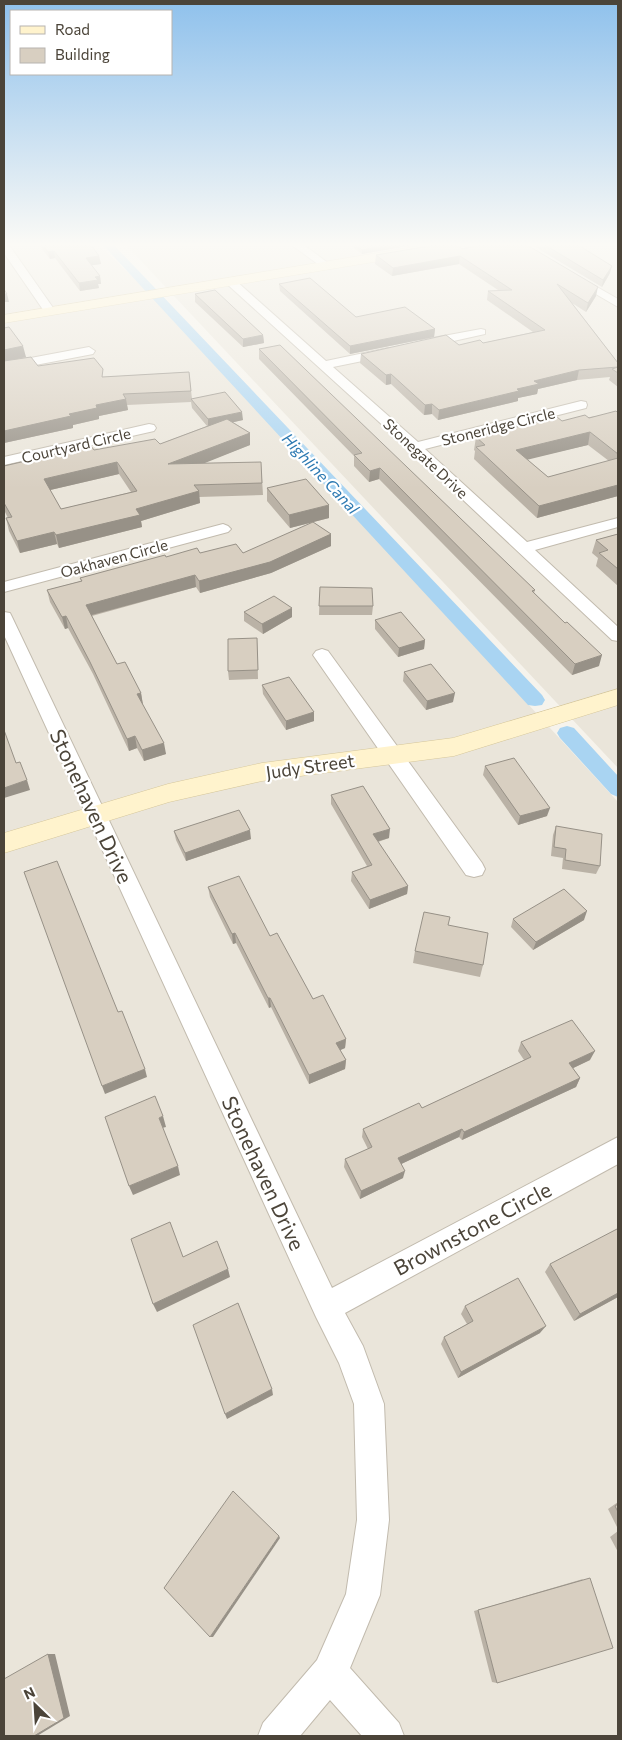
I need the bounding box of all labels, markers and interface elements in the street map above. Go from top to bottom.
legend [10,10,172,75]
text: Road [55,20,90,38]
text: Building [55,45,110,63]
street label: Stoneridge Circle [439,403,557,449]
street label: Stonegate Drive [380,414,472,502]
street label: Courtyard Circle [20,424,132,466]
water label: Highline Canal [279,429,364,518]
street label: Oakhaven Circle [58,535,170,581]
street label: Stonehaven Drive [45,725,139,887]
street label: Judy Street [264,749,356,783]
street label: Stonehaven Drive [217,1092,311,1254]
street label: Brownstone Circle [389,1176,555,1280]
north arrow [10,1680,60,1730]
text: N [21,1683,38,1703]

